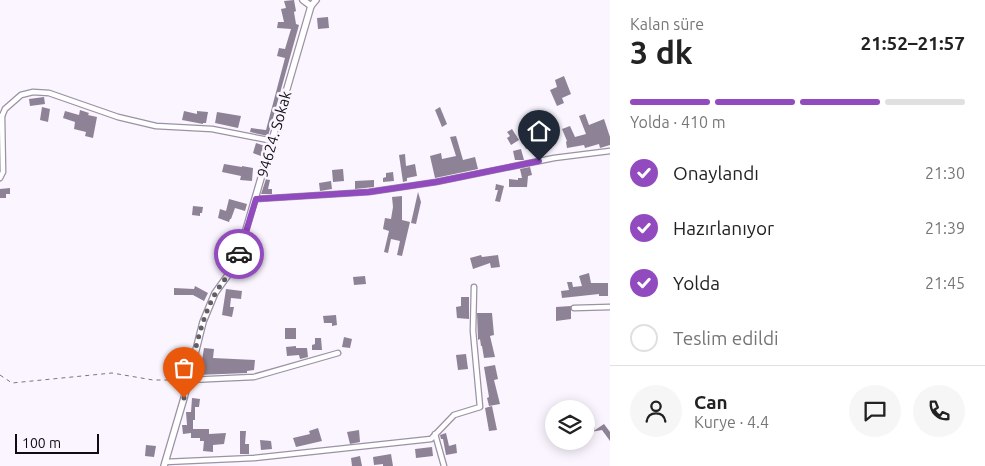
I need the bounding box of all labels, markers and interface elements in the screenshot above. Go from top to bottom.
text: Kalan süre [630,15,704,33]
text: 21:52–21:57 [860,32,965,54]
text: 3 dk [630,34,693,70]
street label: 94624. Sokak [254,89,295,179]
pin [518,110,560,161]
text: Yolda · 410 m [630,113,726,131]
icon: home [525,117,553,145]
icon: check [630,159,658,187]
text: Onaylandı [673,162,759,184]
text: 21:30 [925,164,965,182]
icon: check [630,214,658,242]
text: Hazırlanıyor [673,217,774,239]
text: 21:39 [925,219,965,237]
courier [214,229,264,279]
icon: car [225,240,253,268]
icon: check [630,269,658,297]
text: Yolda [673,272,720,294]
text: 21:45 [925,274,965,292]
text: Teslim edildi [673,327,779,349]
pin [163,347,205,398]
icon: bag [170,354,198,382]
button: person [630,385,682,437]
button: chat [849,385,901,437]
button: phone [913,385,965,437]
text: Can [694,391,728,413]
map controls [545,400,595,450]
button: layers [545,400,595,450]
text: Kurye · 4.4 [694,413,769,431]
scale bar [15,431,99,454]
text: 100 m [22,435,61,451]

